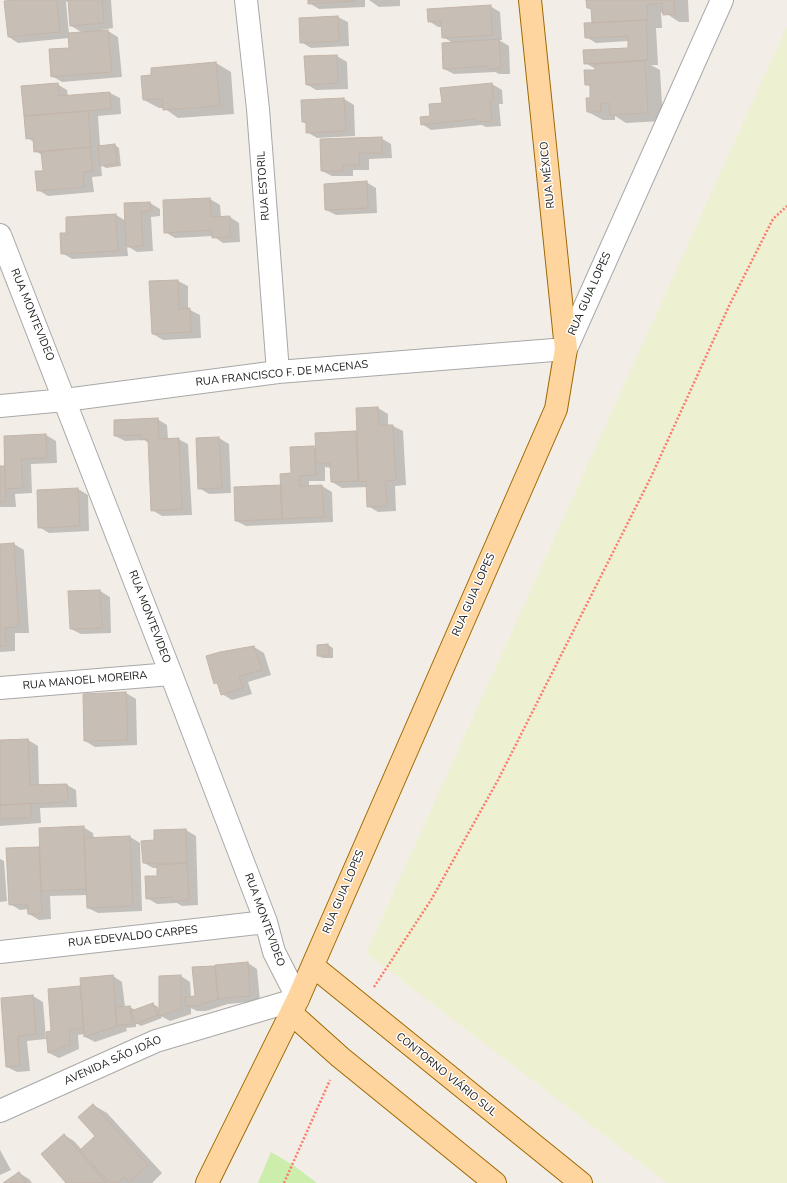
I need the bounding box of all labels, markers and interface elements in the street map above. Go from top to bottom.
street label: RUA MÉXICO [538,141,558,209]
street label: RUA ESTORIL [255,151,273,221]
street label: RUA GUIA LOPES [566,250,614,338]
street label: RUA MONTEVIDEO [7,267,57,363]
street label: RUA FRANCISCO F. DE MACENAS [195,358,369,390]
street label: RUA GUIA LOPES [450,551,498,639]
street label: RUA MONTEVIDEO [125,569,173,665]
street label: RUA MANOEL MOREIRA [22,669,148,693]
street label: RUA GUIA LOPES [320,848,368,936]
street label: RUA MONTEVIDEO [241,871,287,969]
street label: RUA EDEVALDO CARPES [68,924,198,950]
street label: CONTORNO VIÁRIO SUL [393,1030,499,1120]
street label: AVENIDA SÃO JOÃO [62,1034,164,1088]

